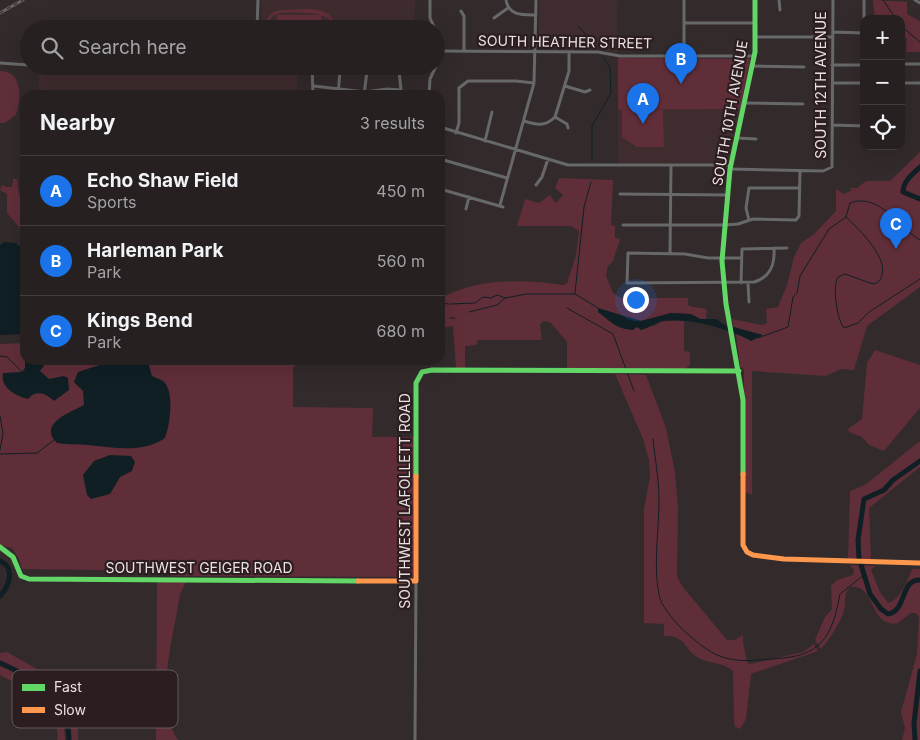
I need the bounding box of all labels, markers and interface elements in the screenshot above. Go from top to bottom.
street label: SOUTH 12TH AVENUE [812,11,829,159]
map controls [860,15,905,150]
button: + [860,15,905,60]
search box [20,20,445,75]
street label: SOUTH HEATHER STREET [478,31,652,52]
icon: search [38,34,66,62]
text: Search here [78,36,187,59]
street label: SOUTH 10TH AVENUE [708,39,751,187]
pin: B [665,43,697,84]
button: − [860,60,905,105]
pin: A [627,83,659,124]
button: locate [860,105,905,150]
text: Nearby [40,110,115,135]
text: 3 results [360,113,425,133]
text: Echo Shaw Field [87,169,238,192]
text: A [50,181,62,201]
text: 450 m [376,181,425,201]
text: Sports [87,192,136,212]
pin: C [880,208,912,249]
text: Harleman Park [87,239,224,262]
text: B [51,251,61,271]
text: 560 m [377,251,425,271]
text: Park [87,262,121,282]
your location [623,287,649,313]
text: Kings Bend [87,309,193,332]
text: C [50,321,62,341]
text: 680 m [377,321,425,341]
text: Park [87,332,121,352]
street label: SOUTHWEST LAFOLLETT ROAD [396,393,413,609]
street label: SOUTHWEST GEIGER ROAD [105,559,293,576]
legend [12,670,178,728]
text: Fast [54,678,82,695]
text: Slow [54,701,86,718]

